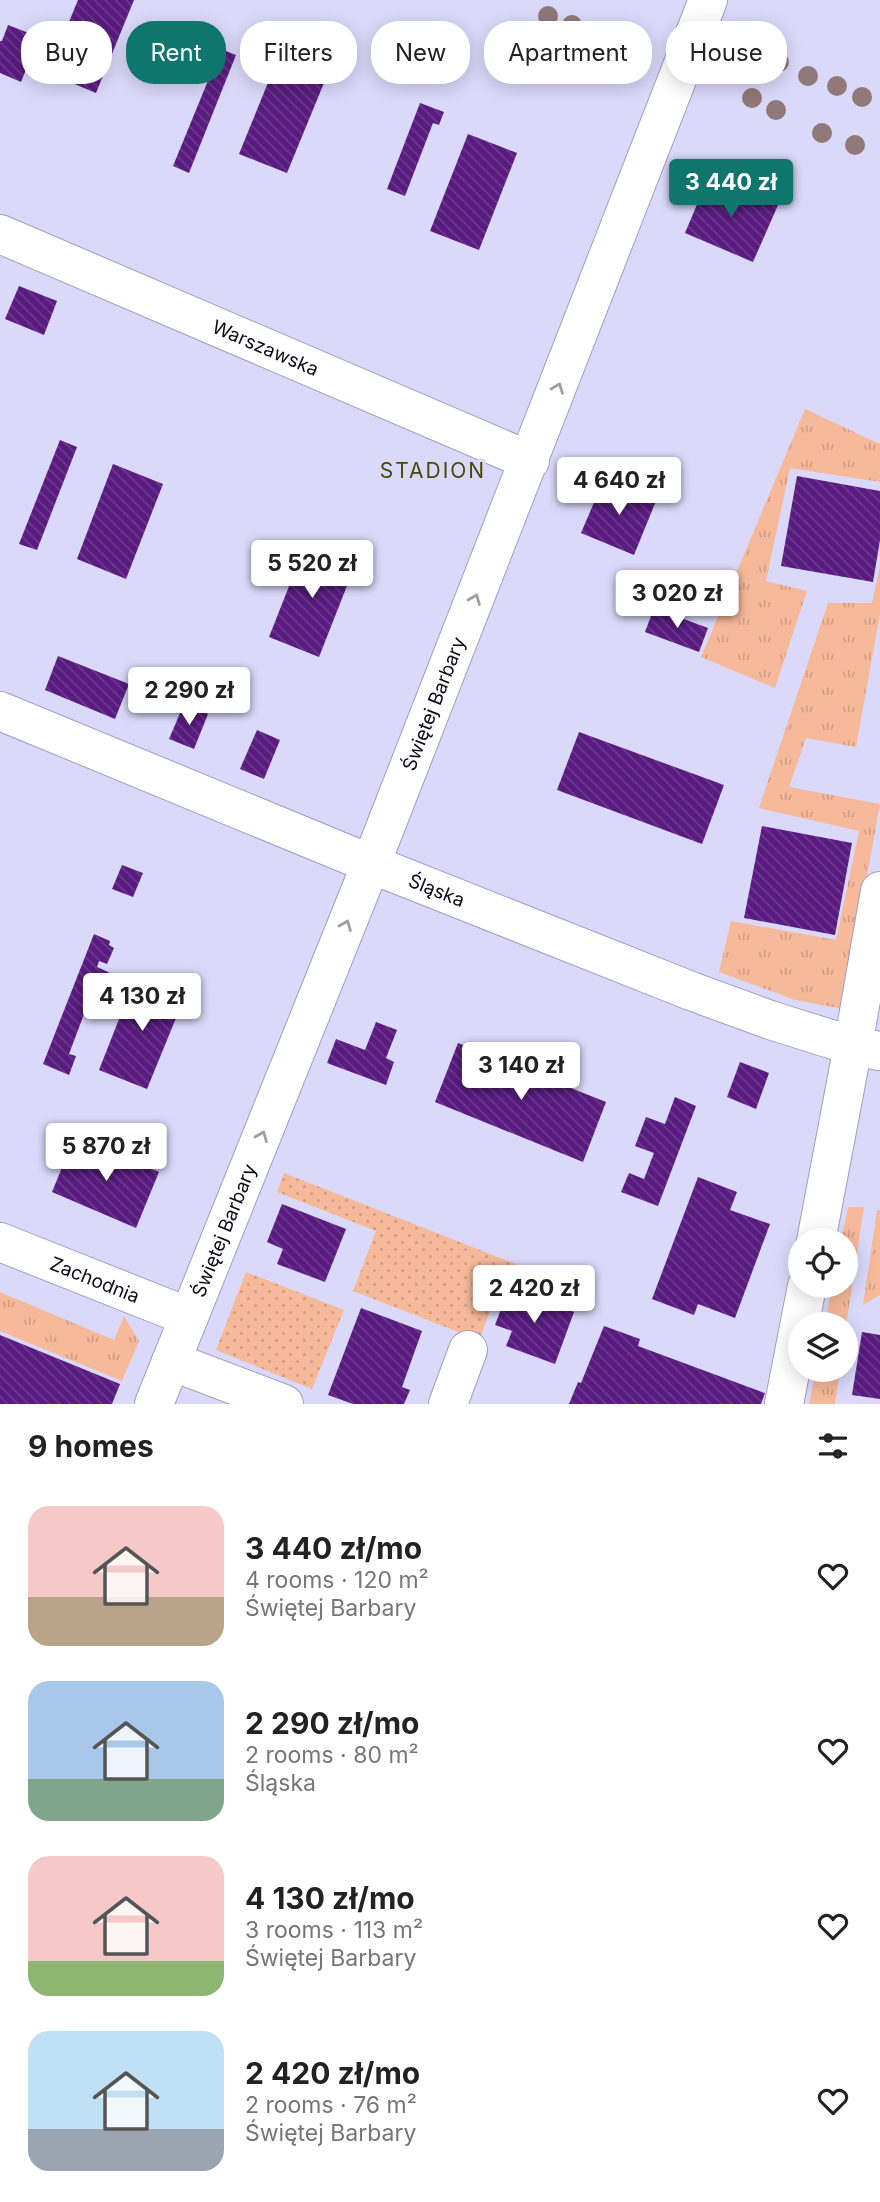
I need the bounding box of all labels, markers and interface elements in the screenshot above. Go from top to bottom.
chip: Buy [21,21,112,84]
chip: Rent [126,21,226,84]
chip: Filters [240,21,357,84]
chip: New [371,21,470,84]
chip: Apartment [484,21,652,84]
chip: House [666,21,787,84]
pin: 3 440 zł [659,160,803,219]
text: 3 440 zł [685,168,777,196]
street label: Warszawska [209,315,322,381]
one-way arrow [549,382,563,394]
district label: STADION [380,458,486,483]
pin: 4 640 zł [547,458,691,517]
text: 4 640 zł [573,466,665,494]
pin: 5 520 zł [240,540,384,600]
text: 5 520 zł [267,549,357,577]
pin: 3 020 zł [605,570,749,630]
text: 3 020 zł [632,579,722,607]
one-way arrow [466,594,480,606]
street label: Świętej Barbary [398,633,471,774]
pin: 2 290 zł [117,668,261,727]
text: 2 290 zł [144,676,234,704]
street label: Śląska [405,869,468,912]
one-way arrow [338,920,352,932]
pin: 4 130 zł [70,974,214,1033]
text: 4 130 zł [99,982,185,1010]
pin: 3 140 zł [449,1042,593,1102]
text: 3 140 zł [478,1051,564,1079]
pin: 5 870 zł [34,1124,178,1183]
one-way arrow [253,1131,267,1143]
text: 5 870 zł [62,1132,150,1160]
street label: Świętej Barbary [187,1160,261,1301]
map controls [788,1228,858,1382]
button: locate [788,1228,858,1298]
street label: Zachodnia [47,1252,143,1308]
pin: 2 420 zł [462,1266,606,1325]
text: 2 420 zł [489,1274,579,1302]
button: layers [788,1312,858,1382]
icon: filters [814,1427,852,1465]
text: 9 homes [28,1428,154,1464]
text: 3 440 zł/mo [245,1530,422,1566]
icon: home [84,1534,168,1618]
icon: heart [814,1557,852,1595]
text: 4 rooms · 120 m² [245,1566,429,1594]
text: Świętej Barbary [245,1594,416,1622]
text: 2 290 zł/mo [245,1705,419,1741]
icon: home [84,1709,168,1793]
icon: heart [814,1732,852,1770]
text: 2 rooms · 80 m² [245,1741,419,1769]
text: Śląska [245,1769,316,1797]
text: 4 130 zł/mo [245,1880,415,1916]
icon: home [84,1884,168,1968]
icon: heart [814,1907,852,1945]
text: 3 rooms · 113 m² [245,1916,423,1944]
text: Świętej Barbary [245,1944,416,1972]
text: 2 420 zł/mo [245,2055,420,2091]
icon: home [84,2059,168,2143]
icon: heart [814,2082,852,2120]
text: 2 rooms · 76 m² [245,2091,417,2119]
text: Świętej Barbary [245,2119,416,2147]

